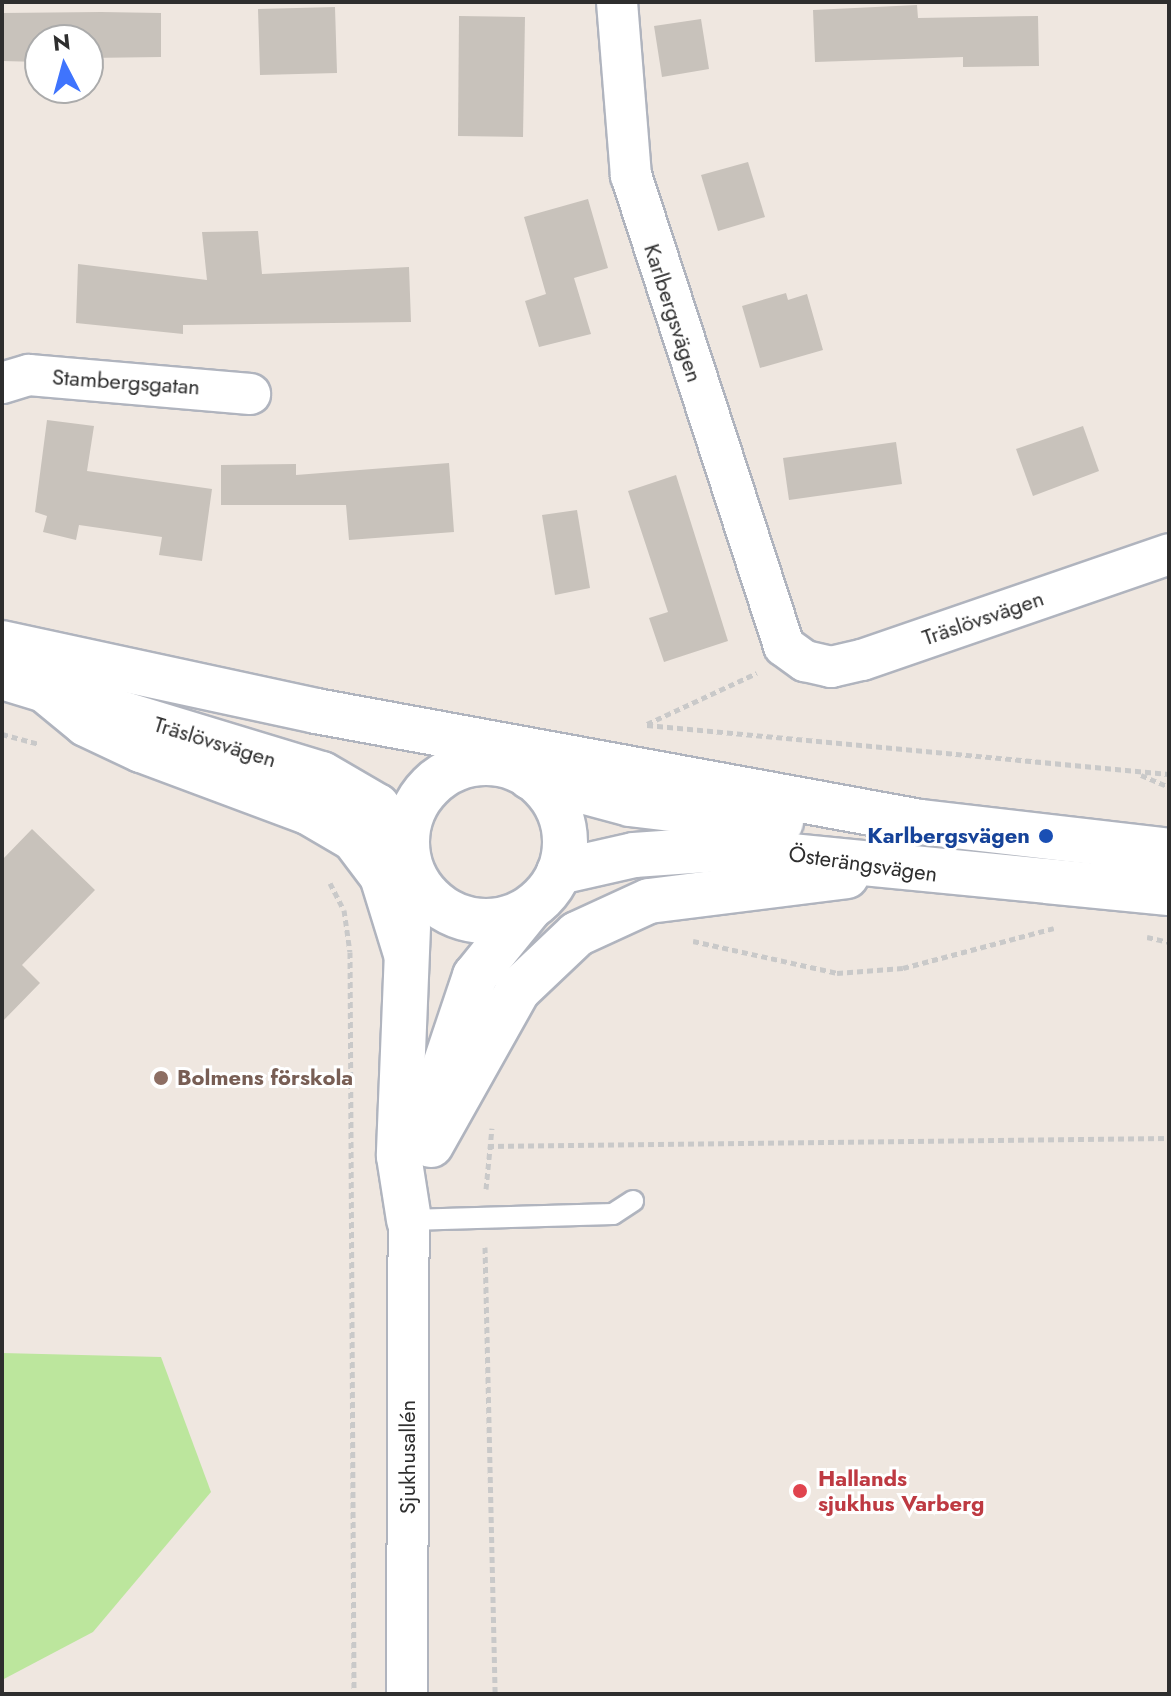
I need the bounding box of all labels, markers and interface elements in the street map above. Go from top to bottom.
north arrow [24,24,104,104]
text: N [51,25,72,59]
street label: Karlbergsvägen [638,241,708,385]
street label: Stambergsgatan [51,364,201,400]
street label: Träslövsvägen [919,585,1047,651]
street label: Träslövsvägen [151,711,279,773]
place label: Karlbergsvägen [867,823,1030,849]
marker: Karlbergsvägen [1037,827,1055,845]
street label: Österängsvägen [787,841,939,887]
place label: Bolmens förskola [177,1065,353,1091]
marker: Bolmens förskola [152,1069,170,1087]
street label: Sjukhusallén [395,1400,421,1514]
place label: Hallands sjukhus Varberg [818,1465,984,1516]
marker: Hallands sjukhus Varberg [789,1480,811,1502]

